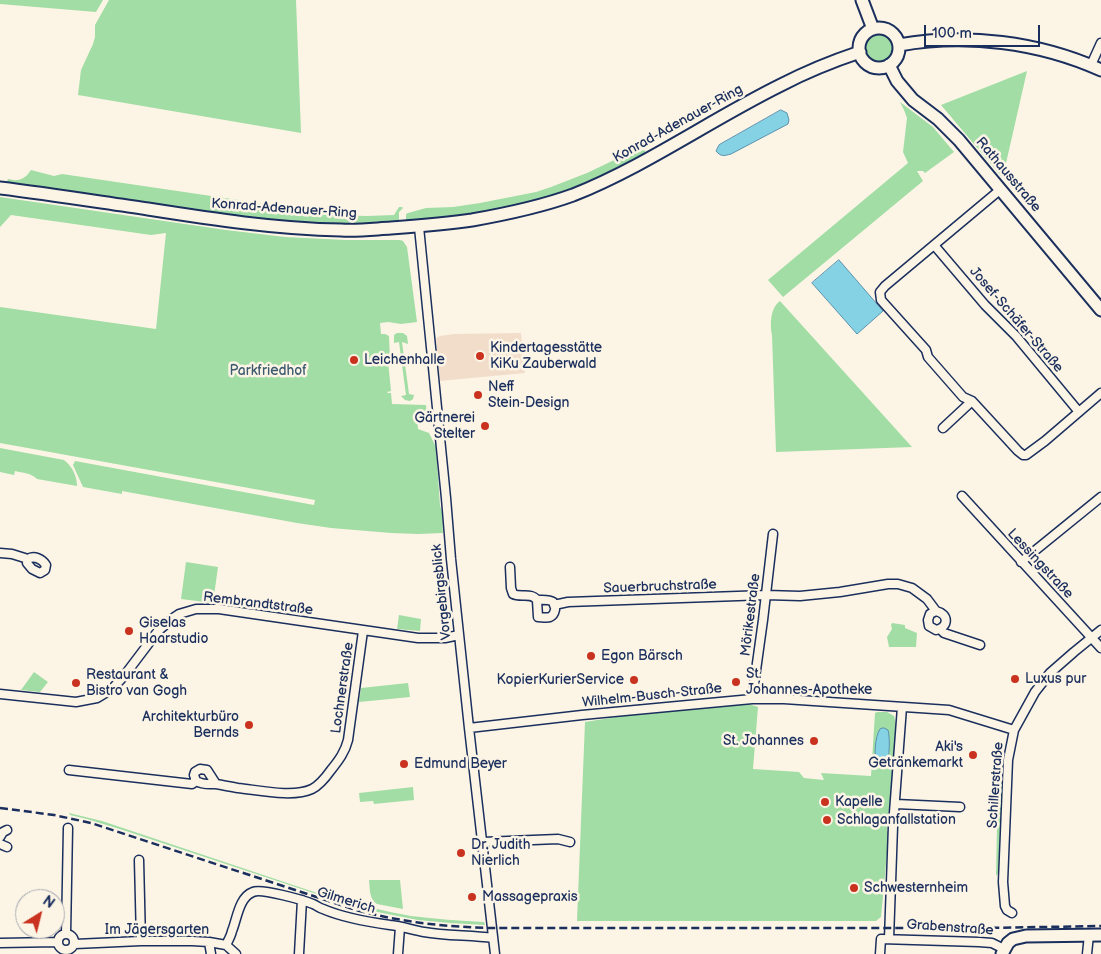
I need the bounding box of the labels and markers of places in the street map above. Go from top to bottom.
place label: Kindertagesstätte KiKu Zauberwald [490,340,602,372]
marker: Kindertagesstätte KiKu Zauberwald [474,350,486,362]
place label: Leichenhalle [364,352,445,368]
marker: Leichenhalle [348,354,360,366]
place label: Neff Stein-Design [488,379,569,412]
marker: Neff Stein-Design [472,389,484,401]
place label: Gärtnerei Stelter [415,410,475,442]
marker: Gärtnerei Stelter [479,420,491,432]
place label: Giselas Haarstudio [139,615,208,648]
marker: Giselas Haarstudio [123,625,135,637]
place label: Egon Bärsch [601,648,683,664]
marker: Egon Bärsch [585,650,597,662]
place label: St. Johannes-Apotheke [746,666,872,699]
place label: Restaurant & Bistro van Gogh [86,667,187,700]
place label: Luxus pur [1025,671,1086,687]
place label: KopierKurierService [497,672,624,688]
marker: Luxus pur [1009,673,1021,685]
marker: KopierKurierService [628,674,640,686]
marker: St. Johannes-Apotheke [730,676,742,688]
marker: Restaurant & Bistro van Gogh [70,677,82,689]
place label: Architekturbüro Bernds [142,709,239,742]
marker: Architekturbüro Bernds [243,719,255,731]
place label: St. Johannes [723,733,804,749]
marker: St. Johannes [808,735,820,747]
place label: Aki's Getränkemarkt [868,739,963,772]
marker: Aki's Getränkemarkt [967,749,979,761]
place label: Edmund Beyer [414,756,507,772]
marker: Edmund Beyer [398,758,410,770]
place label: Kapelle [835,794,883,810]
marker: Kapelle [819,796,831,808]
place label: Schlaganfallstation [837,812,956,828]
marker: Schlaganfallstation [821,814,833,826]
place label: Dr. Judith Nierlich [471,837,530,870]
marker: Dr. Judith Nierlich [455,847,467,859]
place label: Schwesternheim [864,880,968,896]
marker: Schwesternheim [848,882,860,894]
place label: Massagepraxis [482,889,578,905]
marker: Massagepraxis [466,891,478,903]

